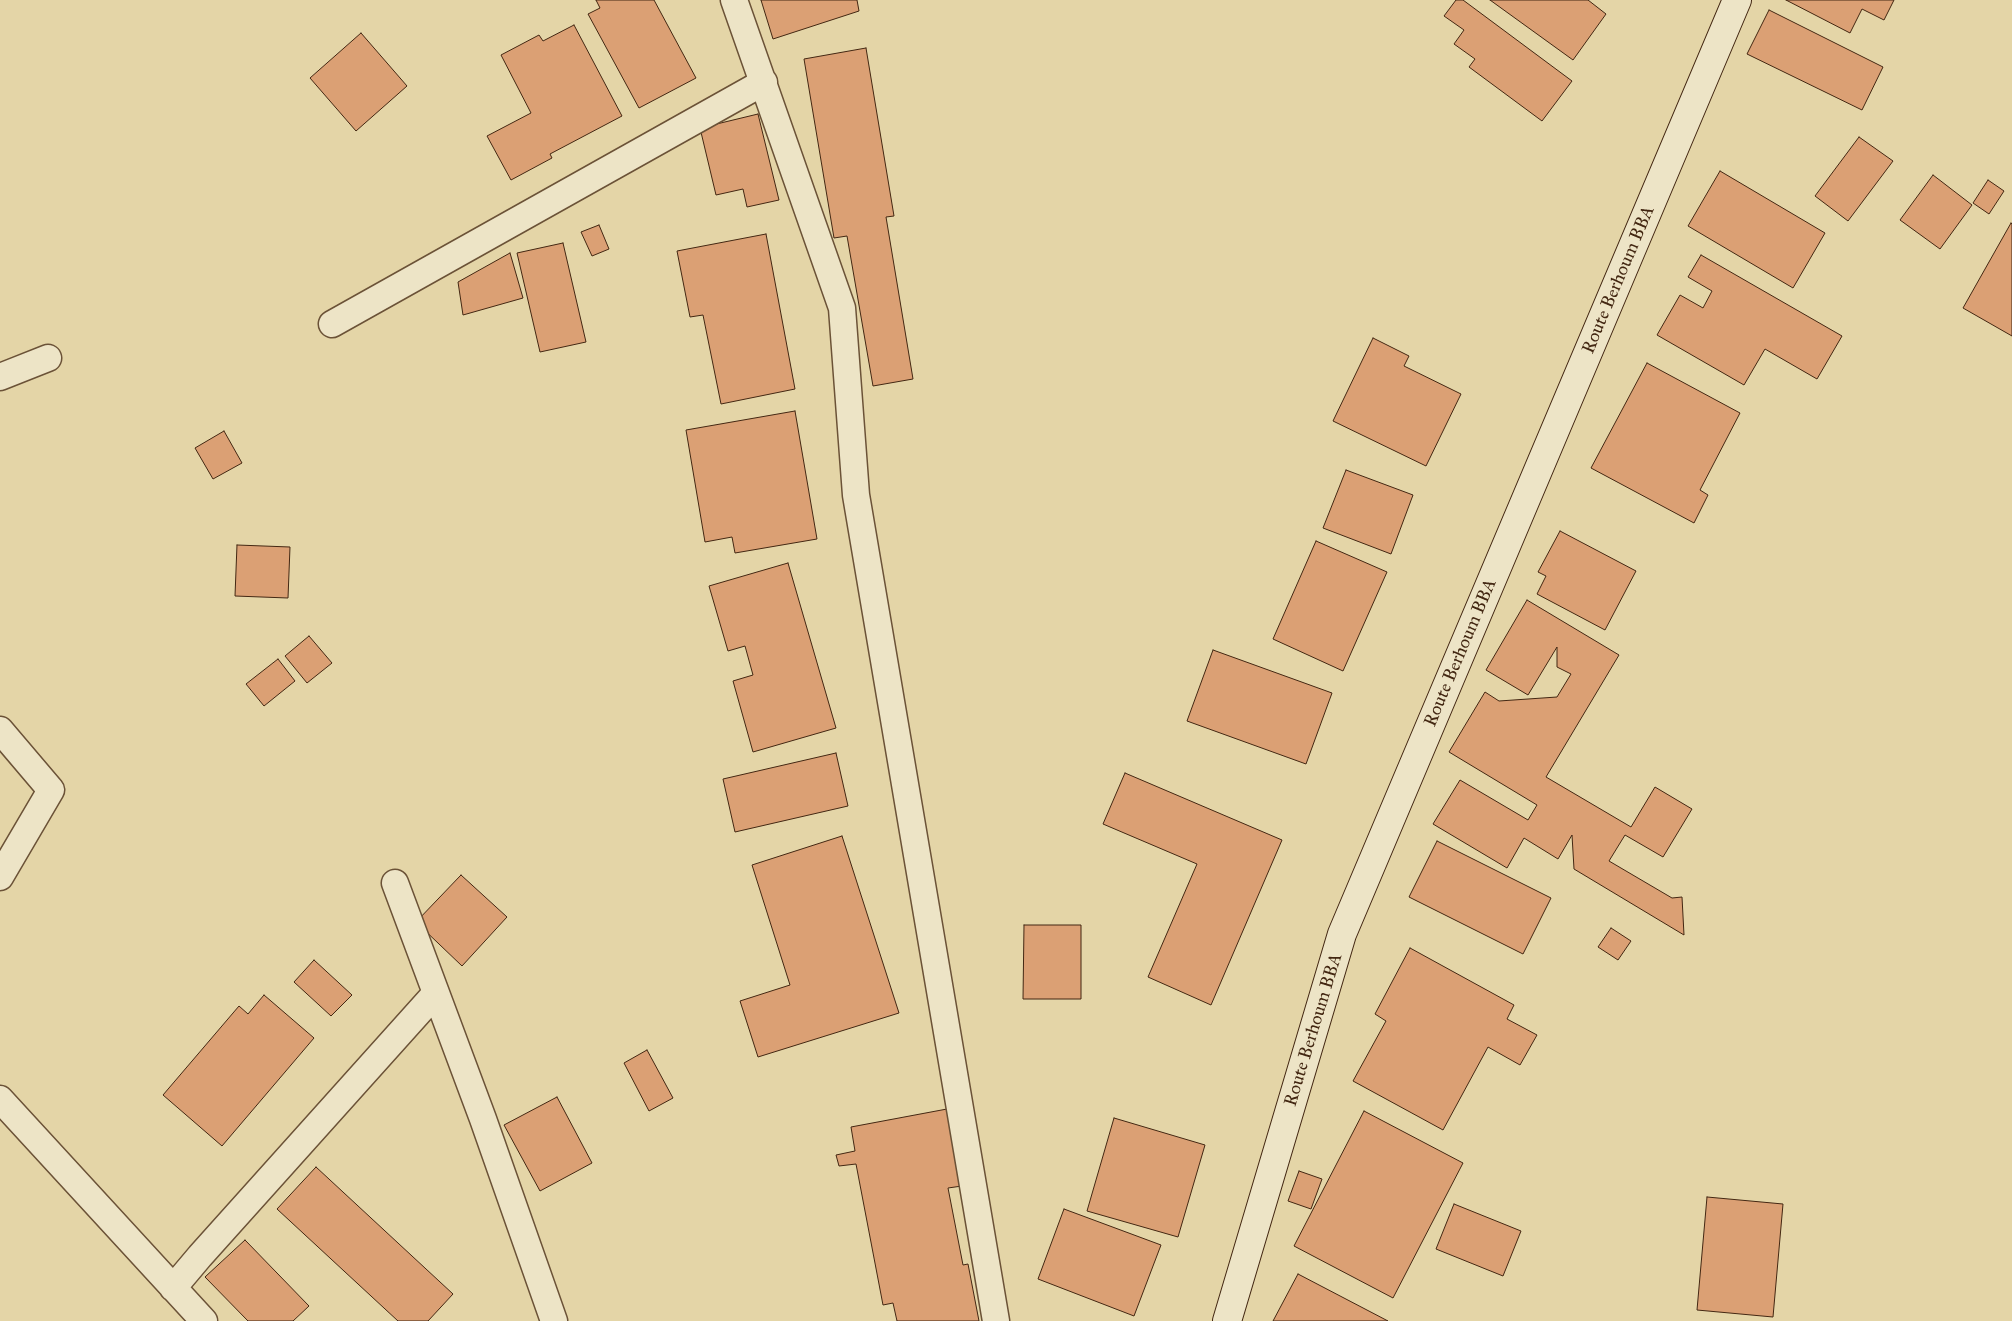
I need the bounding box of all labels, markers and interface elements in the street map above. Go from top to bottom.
street label: Route Berhoum BBA [1578,203,1660,357]
street label: Route Berhoum BBA [1420,576,1502,730]
street label: Route Berhoum BBA [1280,951,1348,1109]

